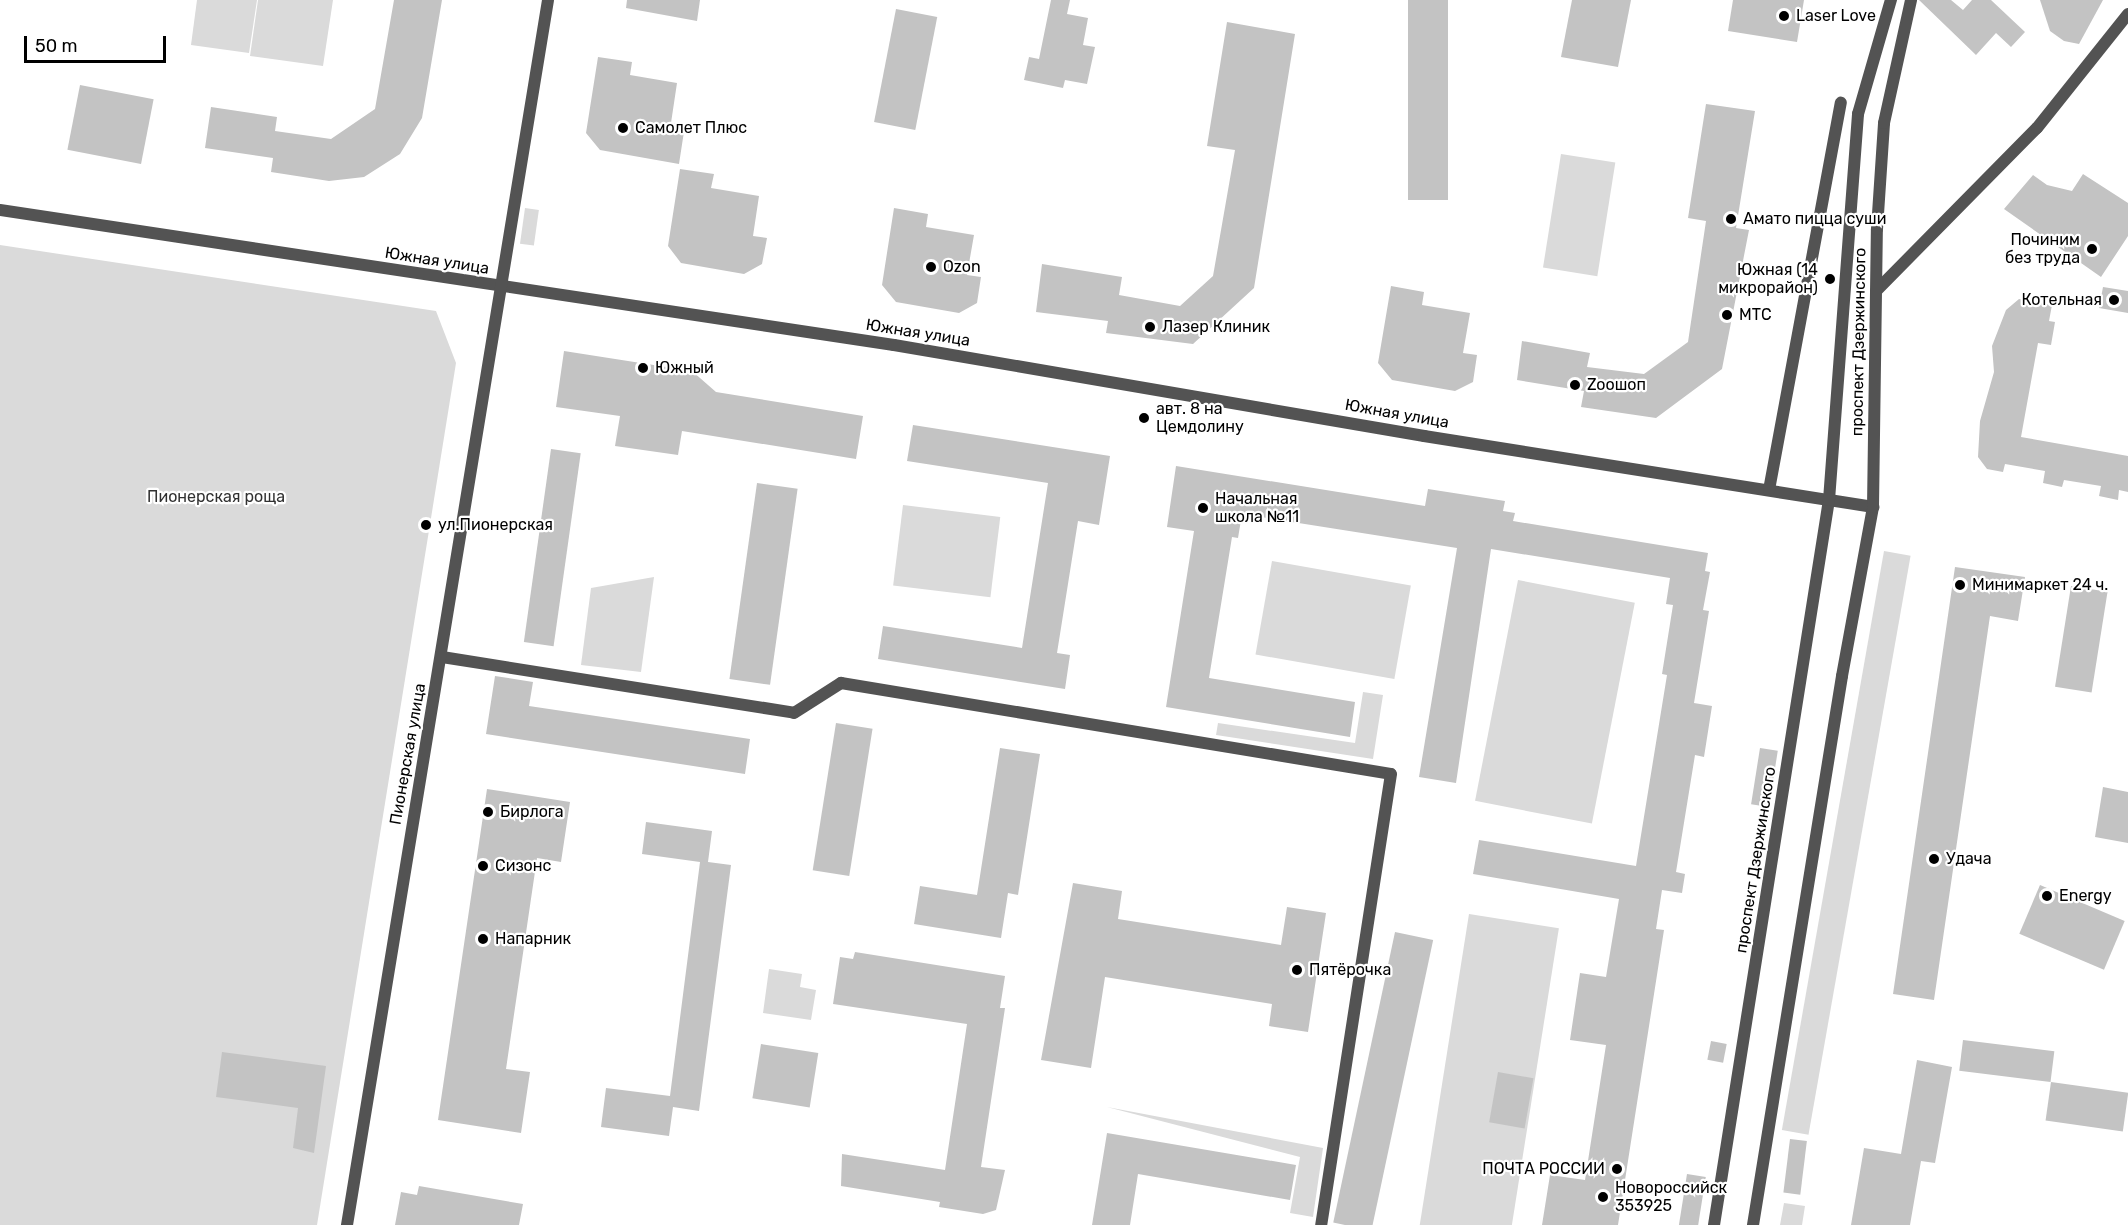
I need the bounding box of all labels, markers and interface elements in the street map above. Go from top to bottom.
place label: Laser Love [1796,6,1876,26]
marker: Laser Love [1777,9,1791,23]
scale bar [27,24,170,62]
text: 50 m [35,35,78,57]
place label: Самолет Плюс [635,118,747,138]
marker: Самолет Плюс [616,121,630,135]
place label: Амато пицца суши [1743,209,1886,229]
marker: Амато пицца суши [1724,212,1738,226]
place label: Починим без труда [2005,230,2080,268]
marker: Починим без труда [2085,242,2099,256]
street label: Южная улица [384,243,490,279]
street label: проспект Дзержинского [1848,248,1870,436]
place label: Ozon [943,257,981,277]
marker: Ozon [924,260,938,274]
place label: Южная (14 микрорайон) [1718,260,1818,298]
marker: Южная (14 микрорайон) [1823,272,1837,286]
place label: Котельная [2021,290,2102,310]
marker: Котельная [2107,293,2121,307]
place label: МТС [1739,305,1772,325]
marker: МТС [1720,308,1734,322]
street label: Южная улица [865,315,971,351]
place label: Лазер Клиник [1162,317,1270,337]
marker: Лазер Клиник [1143,320,1157,334]
place label: Южный [655,358,714,378]
marker: Южный [636,361,650,375]
place label: Zooшоп [1587,375,1646,395]
marker: Zooшоп [1568,378,1582,392]
street label: Южная улица [1344,395,1450,433]
place label: авт. 8 на Цемдолину [1156,399,1244,437]
marker: авт. 8 на Цемдолину [1137,411,1151,425]
park label: Пионерская роща [147,487,285,507]
place label: Начальная школа №11 [1215,489,1299,527]
marker: Начальная школа №11 [1196,501,1210,515]
place label: ул.Пионерская [438,515,553,535]
marker: ул.Пионерская [419,518,433,532]
place label: Минимаркет 24 ч. [1972,575,2108,595]
marker: Минимаркет 24 ч. [1953,578,1967,592]
street label: Пионерская улица [386,682,430,826]
street label: проспект Дзержинского [1732,765,1780,955]
place label: Бирлога [500,802,564,822]
marker: Бирлога [481,805,495,819]
place label: Удача [1946,849,1991,869]
marker: Удача [1927,852,1941,866]
place label: Сизонс [495,856,551,876]
marker: Сизонс [476,859,490,873]
place label: Energy [2059,886,2112,906]
marker: Energy [2040,889,2054,903]
place label: Напарник [495,929,571,949]
marker: Напарник [476,932,490,946]
place label: Пятёрочка [1309,960,1391,980]
marker: Пятёрочка [1290,963,1304,977]
place label: ПОЧТА РОССИИ [1482,1159,1605,1179]
marker: ПОЧТА РОССИИ [1610,1162,1624,1176]
place label: Новороссийск 353925 [1615,1178,1727,1216]
marker: Новороссийск 353925 [1596,1190,1610,1204]

